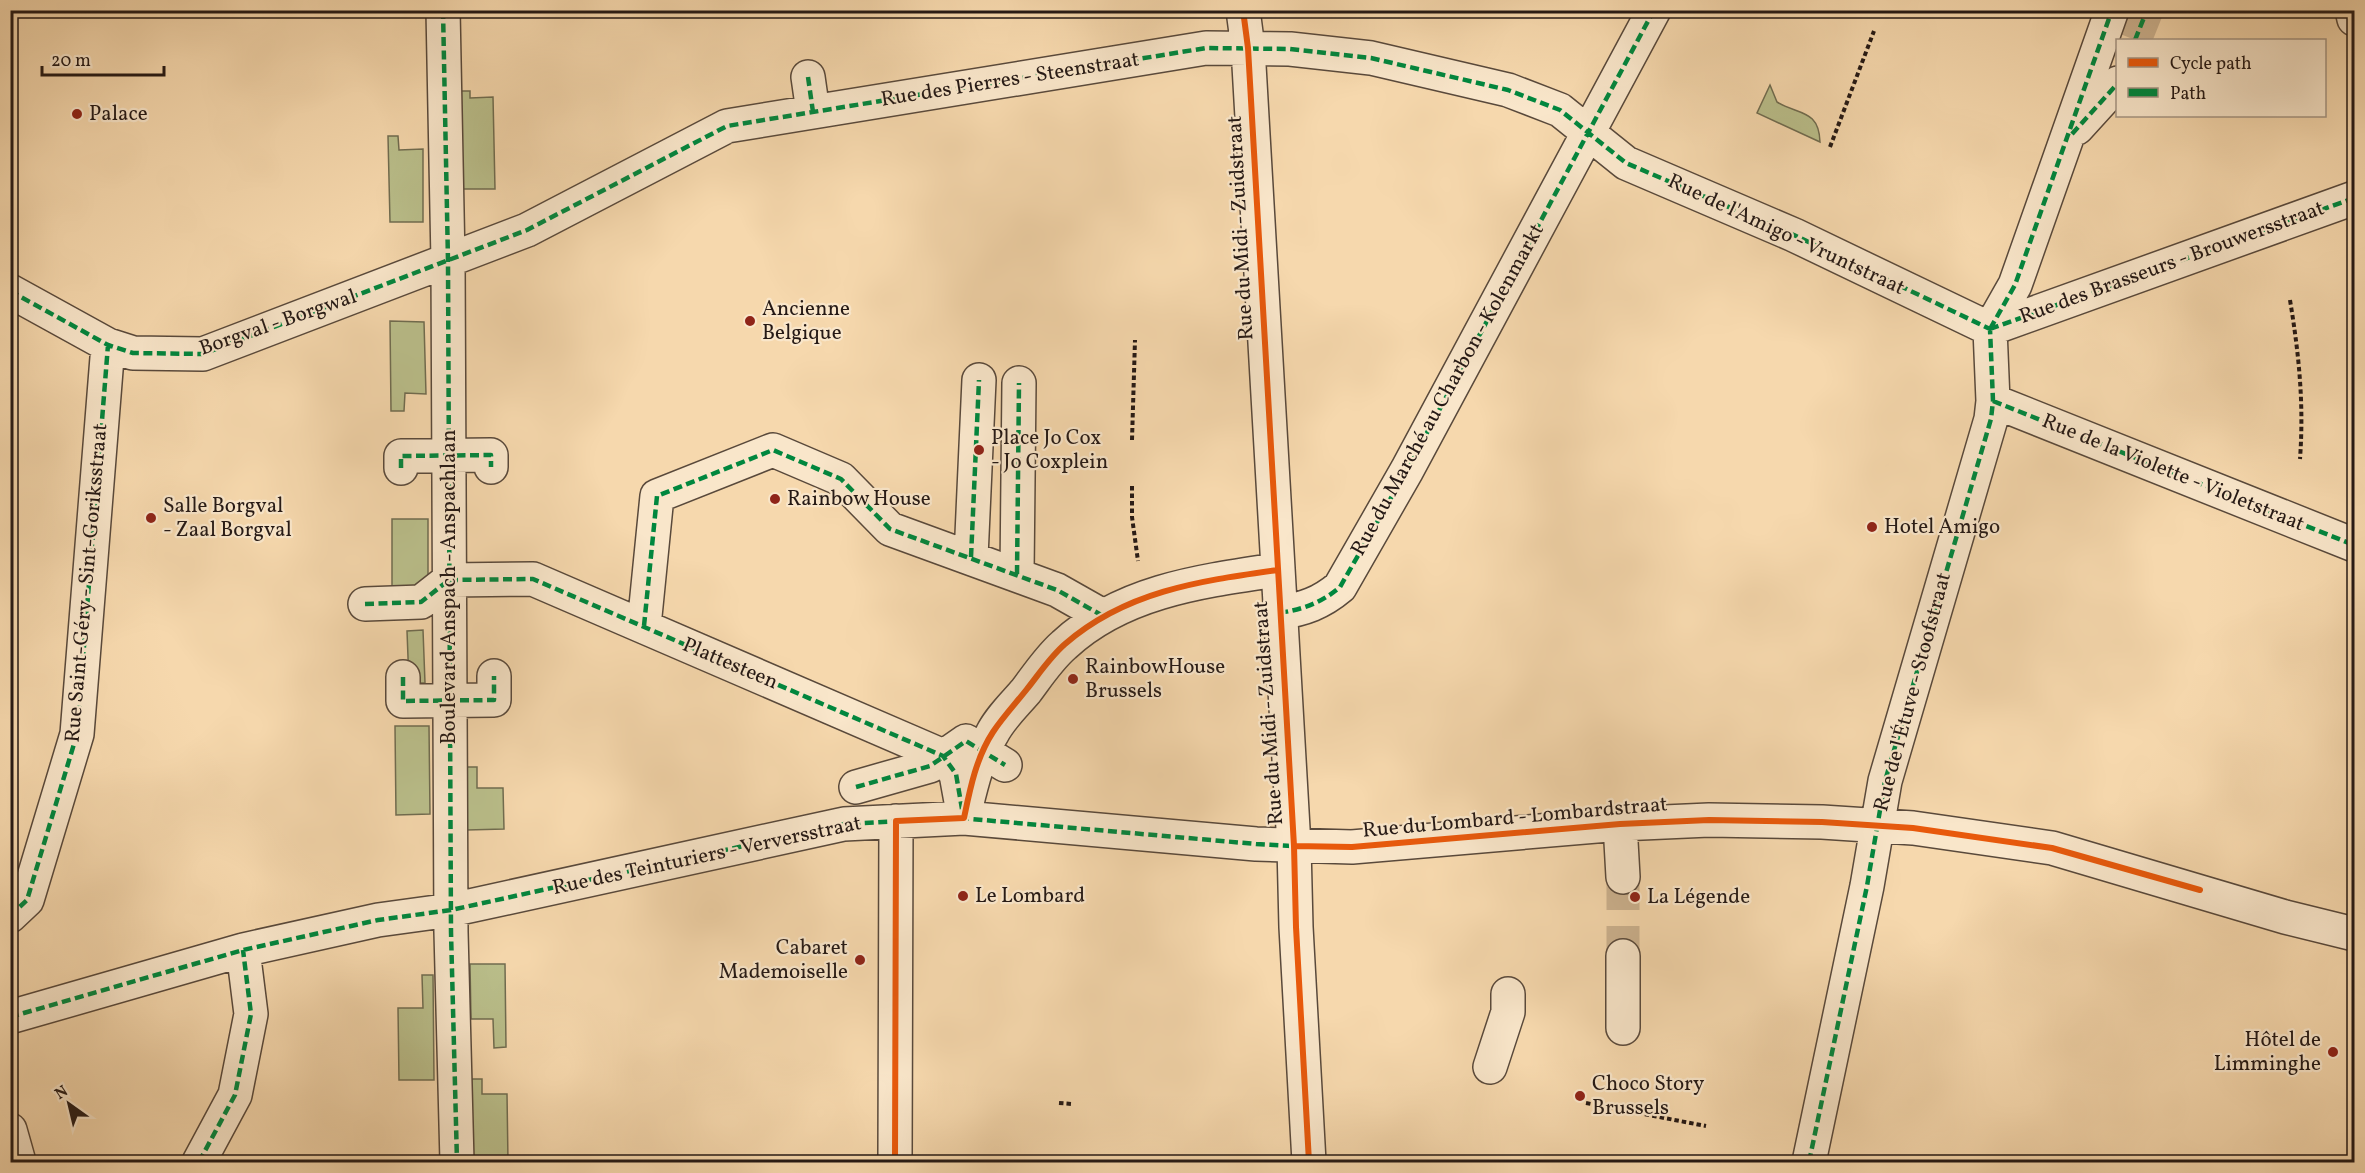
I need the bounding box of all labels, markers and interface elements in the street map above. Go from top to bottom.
scale bar [42,39,164,77]
legend [2116,39,2326,117]
street label: Rue des Pierres - Steenstraat [879,45,1141,115]
text: 20 m [51,49,91,74]
text: Cycle path [2170,52,2252,77]
text: Path [2170,82,2206,107]
place label: Palace [89,100,148,129]
marker: Palace [70,107,84,121]
street label: Rue du Midi - Zuidstraat [1221,115,1261,341]
street label: Rue de l'Amigo - Vruntstraat [1663,167,1909,303]
street label: Rue des Brasseurs - Brouwersstraat [2015,194,2329,332]
street label: Rue du Marché au Charbon - Kolenmarkt [1344,219,1552,561]
street label: Borgval - Borgwal [195,282,361,364]
place label: Ancienne Belgique [762,295,850,348]
marker: Ancienne Belgique [743,314,757,328]
street label: Rue de la Violette - Violetstraat [2037,407,2309,539]
street label: Rue Saint-Géry - Sint-Goriksstraat [59,422,115,744]
place label: Place Jo Cox - Jo Coxplein [991,424,1108,477]
street label: Boulevard Anspach - Anspachlaan [435,430,464,744]
marker: Place Jo Cox - Jo Coxplein [972,443,986,457]
place label: Rainbow House [787,485,931,514]
place label: Salle Borgval - Zaal Borgval [163,492,292,545]
marker: Rainbow House [768,492,782,506]
marker: Salle Borgval - Zaal Borgval [144,511,158,525]
place label: Hotel Amigo [1884,513,2000,542]
marker: Hotel Amigo [1865,520,1879,534]
street label: Rue de l'Étuve - Stoofstraat [1867,569,1959,815]
street label: Rue du Midi - Zuidstraat [1247,600,1291,826]
street label: Plattesteen [678,631,782,697]
place label: RainbowHouse Brussels [1085,653,1225,706]
marker: RainbowHouse Brussels [1066,672,1080,686]
street label: Rue du Lombard - Lombardstraat [1361,790,1669,846]
street label: Rue des Teinturiers - Verversstraat [550,809,864,903]
place label: Le Lombard [975,882,1085,911]
place label: La Légende [1647,883,1750,912]
marker: Le Lombard [956,889,970,903]
marker: La Légende [1628,890,1642,904]
place label: Cabaret Mademoiselle [719,934,848,987]
marker: Cabaret Mademoiselle [853,953,867,967]
place label: Hôtel de Limminghe [2214,1026,2321,1079]
marker: Hôtel de Limminghe [2326,1045,2340,1059]
place label: Choco Story Brussels [1592,1070,1705,1123]
north arrow [39,1074,99,1134]
text: N [51,1081,73,1106]
marker: Choco Story Brussels [1573,1089,1587,1103]

